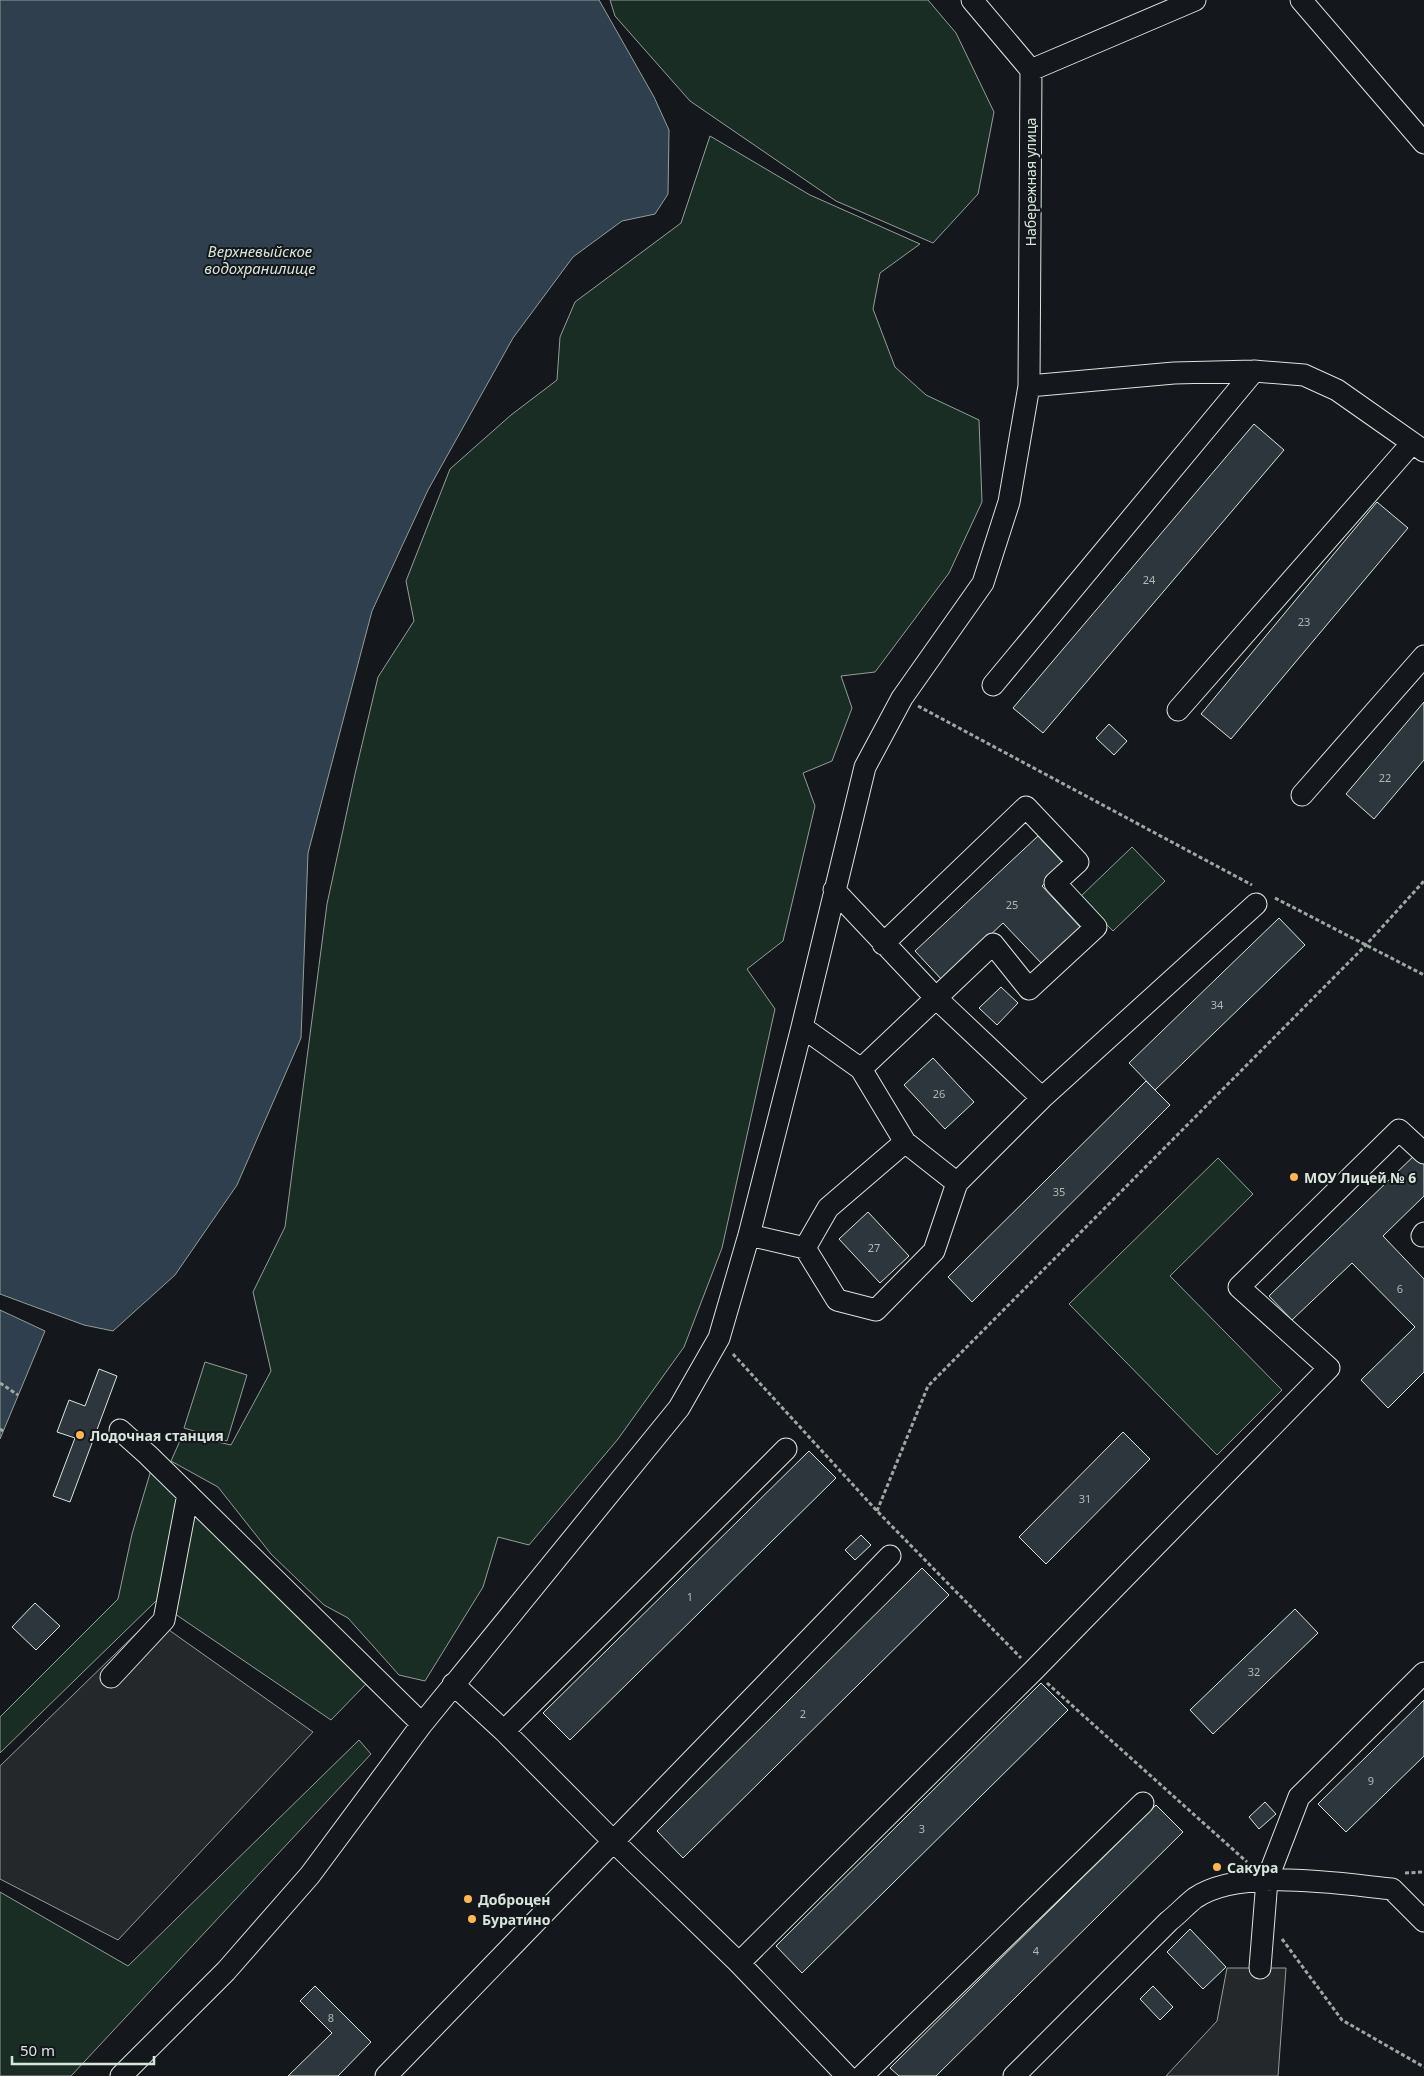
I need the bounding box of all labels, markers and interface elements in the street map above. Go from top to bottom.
street label: Набережная улица [1021,118,1040,246]
water label: Верхневыйское водохранилище [204,241,316,278]
house number: 24 [1143,572,1156,587]
house number: 23 [1298,614,1310,629]
house number: 22 [1379,770,1391,785]
house number: 25 [1006,897,1018,912]
house number: 34 [1211,997,1224,1012]
house number: 26 [933,1086,945,1101]
place label: МОУ Лицей № 6 [1304,1168,1416,1187]
marker: МОУ Лицей № 6 [1288,1171,1300,1183]
house number: 35 [1053,1184,1065,1199]
house number: 27 [868,1240,880,1255]
house number: 6 [1397,1281,1403,1296]
place label: Лодочная станция [90,1426,224,1445]
marker: Лодочная станция [74,1429,86,1441]
house number: 31 [1079,1491,1091,1506]
house number: 1 [687,1589,693,1604]
house number: 32 [1248,1664,1260,1679]
house number: 2 [800,1706,806,1721]
house number: 9 [1368,1773,1374,1788]
house number: 3 [919,1821,925,1836]
place label: Сакура [1227,1858,1278,1877]
marker: Сакура [1211,1861,1223,1873]
place label: Доброцен [478,1890,550,1909]
marker: Доброцен [462,1893,474,1905]
place label: Буратино [482,1910,551,1929]
marker: Буратино [466,1913,478,1925]
house number: 4 [1033,1943,1040,1958]
house number: 8 [328,2010,334,2025]
scale bar [12,2034,155,2066]
text: 50 m [20,2040,55,2060]

